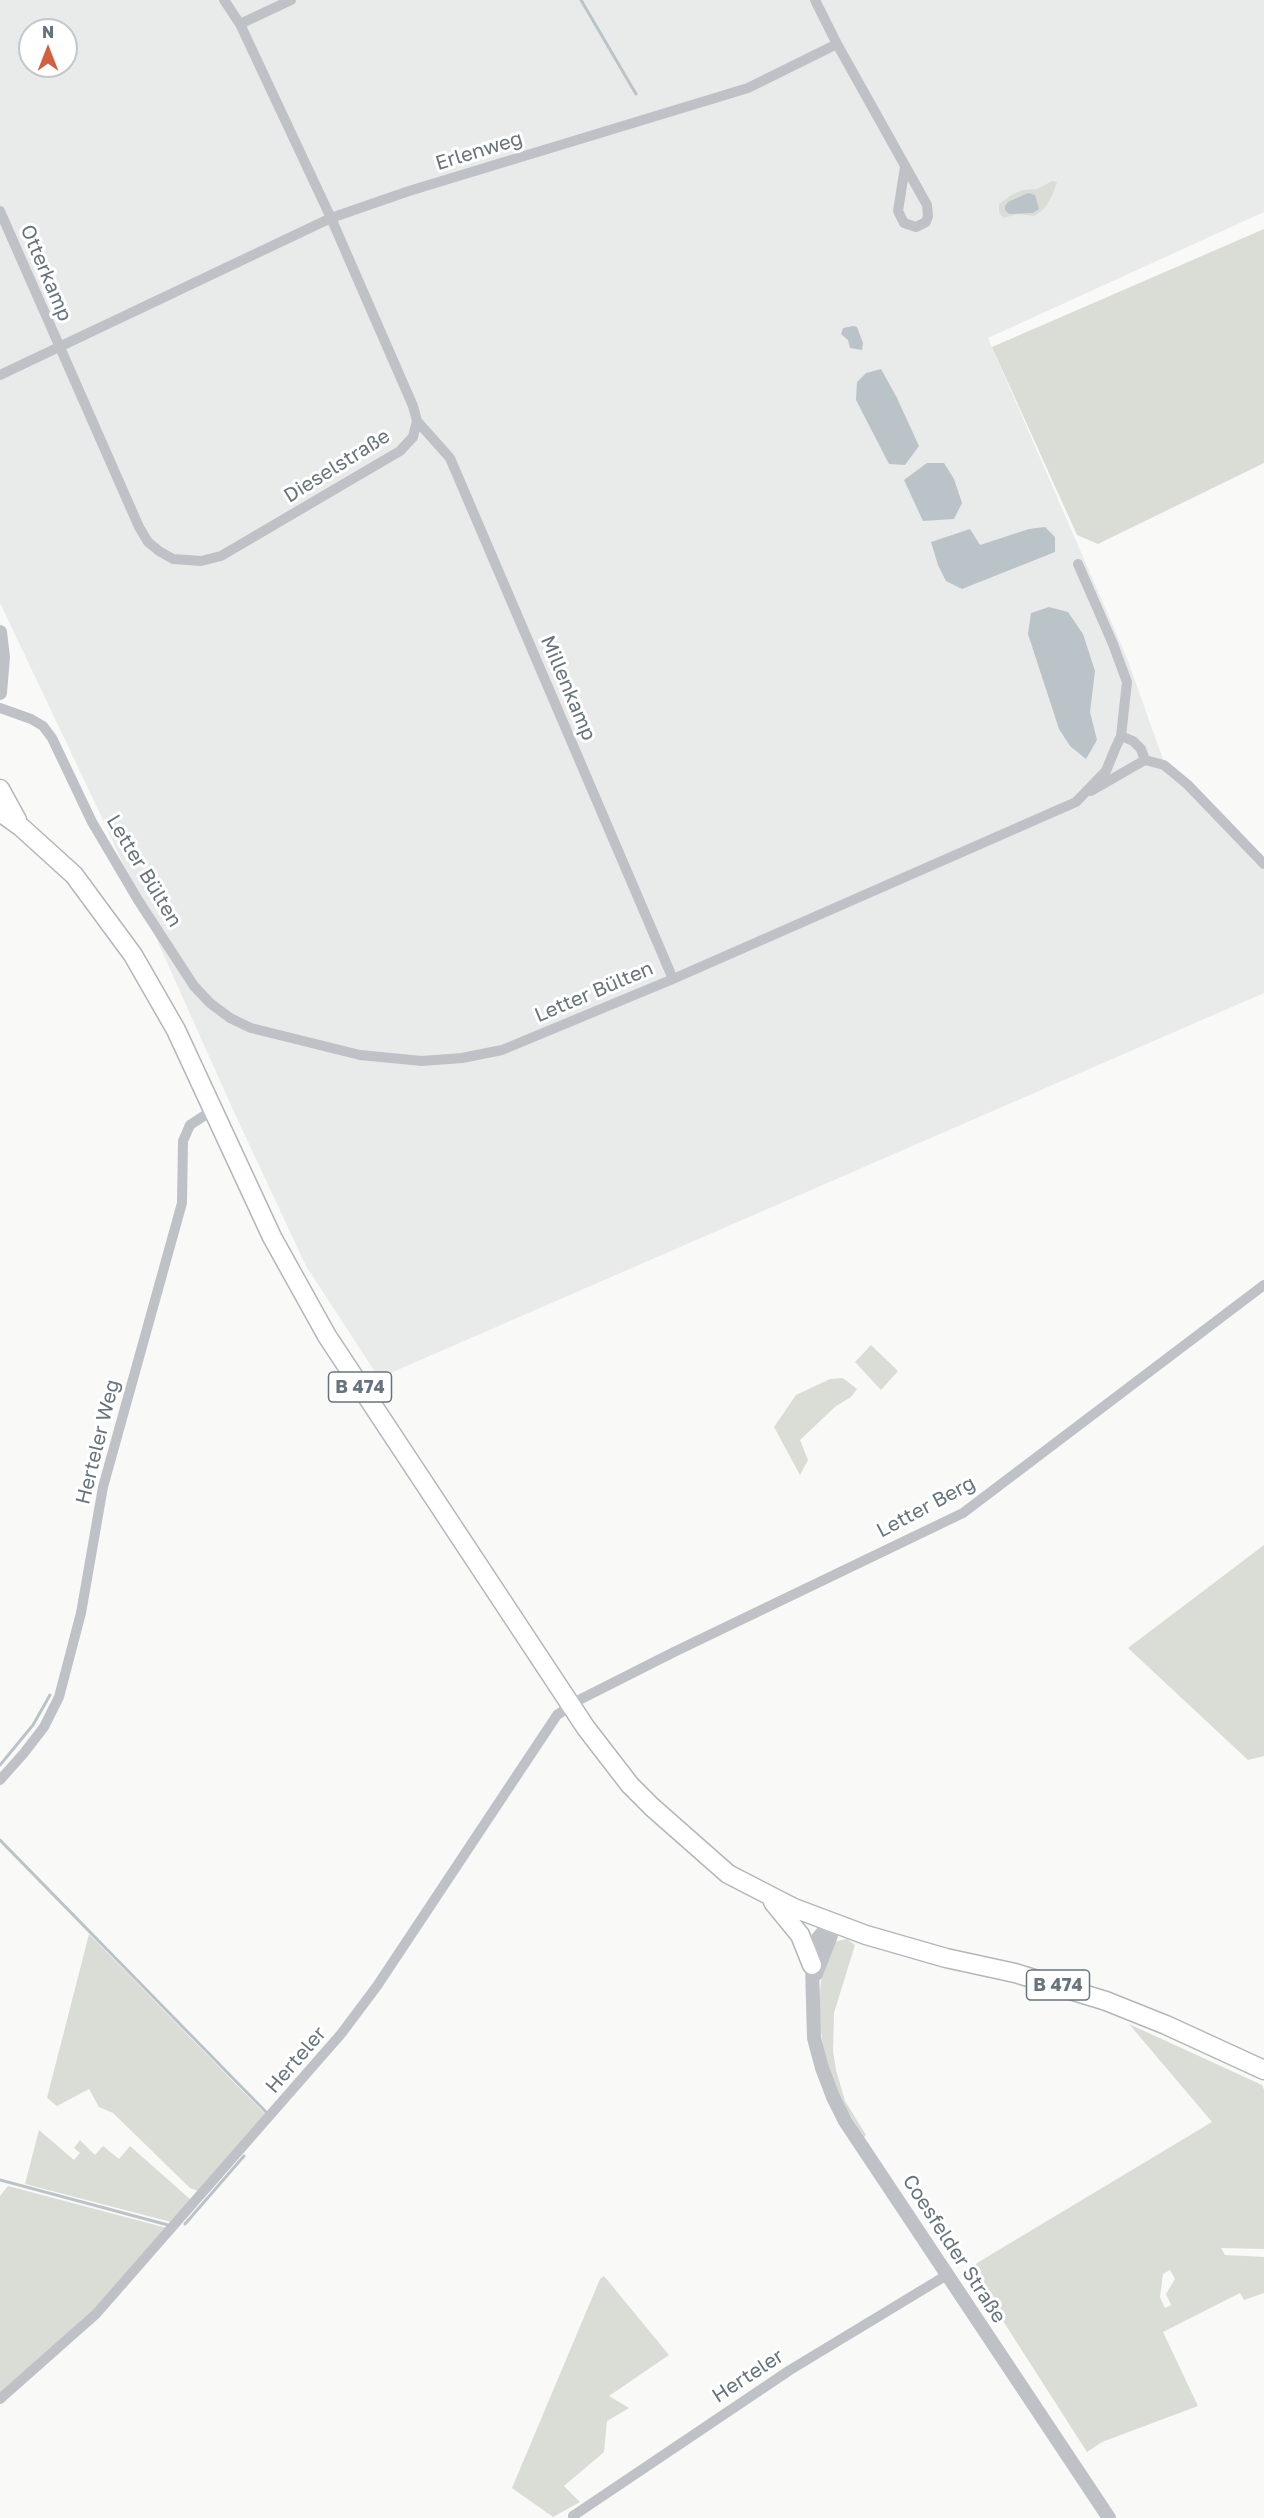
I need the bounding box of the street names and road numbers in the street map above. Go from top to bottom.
street label: Erlenweg [433,126,525,176]
street label: Otterkamp [15,221,77,325]
street label: Dieselstraße [280,424,394,508]
street label: Millenkamp [535,632,601,744]
street label: Letter Bülten [101,811,187,931]
street label: Letter Bülten [531,956,657,1028]
road number: B 474 [328,1372,392,1402]
street label: Herteler Weg [71,1377,125,1507]
street label: Letter Berg [873,1471,979,1543]
road number: B 474 [1026,1970,1090,2000]
street label: Herteler [261,2022,331,2098]
street label: Coesfelder Straße [897,2170,1011,2328]
street label: Herteler [708,2344,788,2408]

